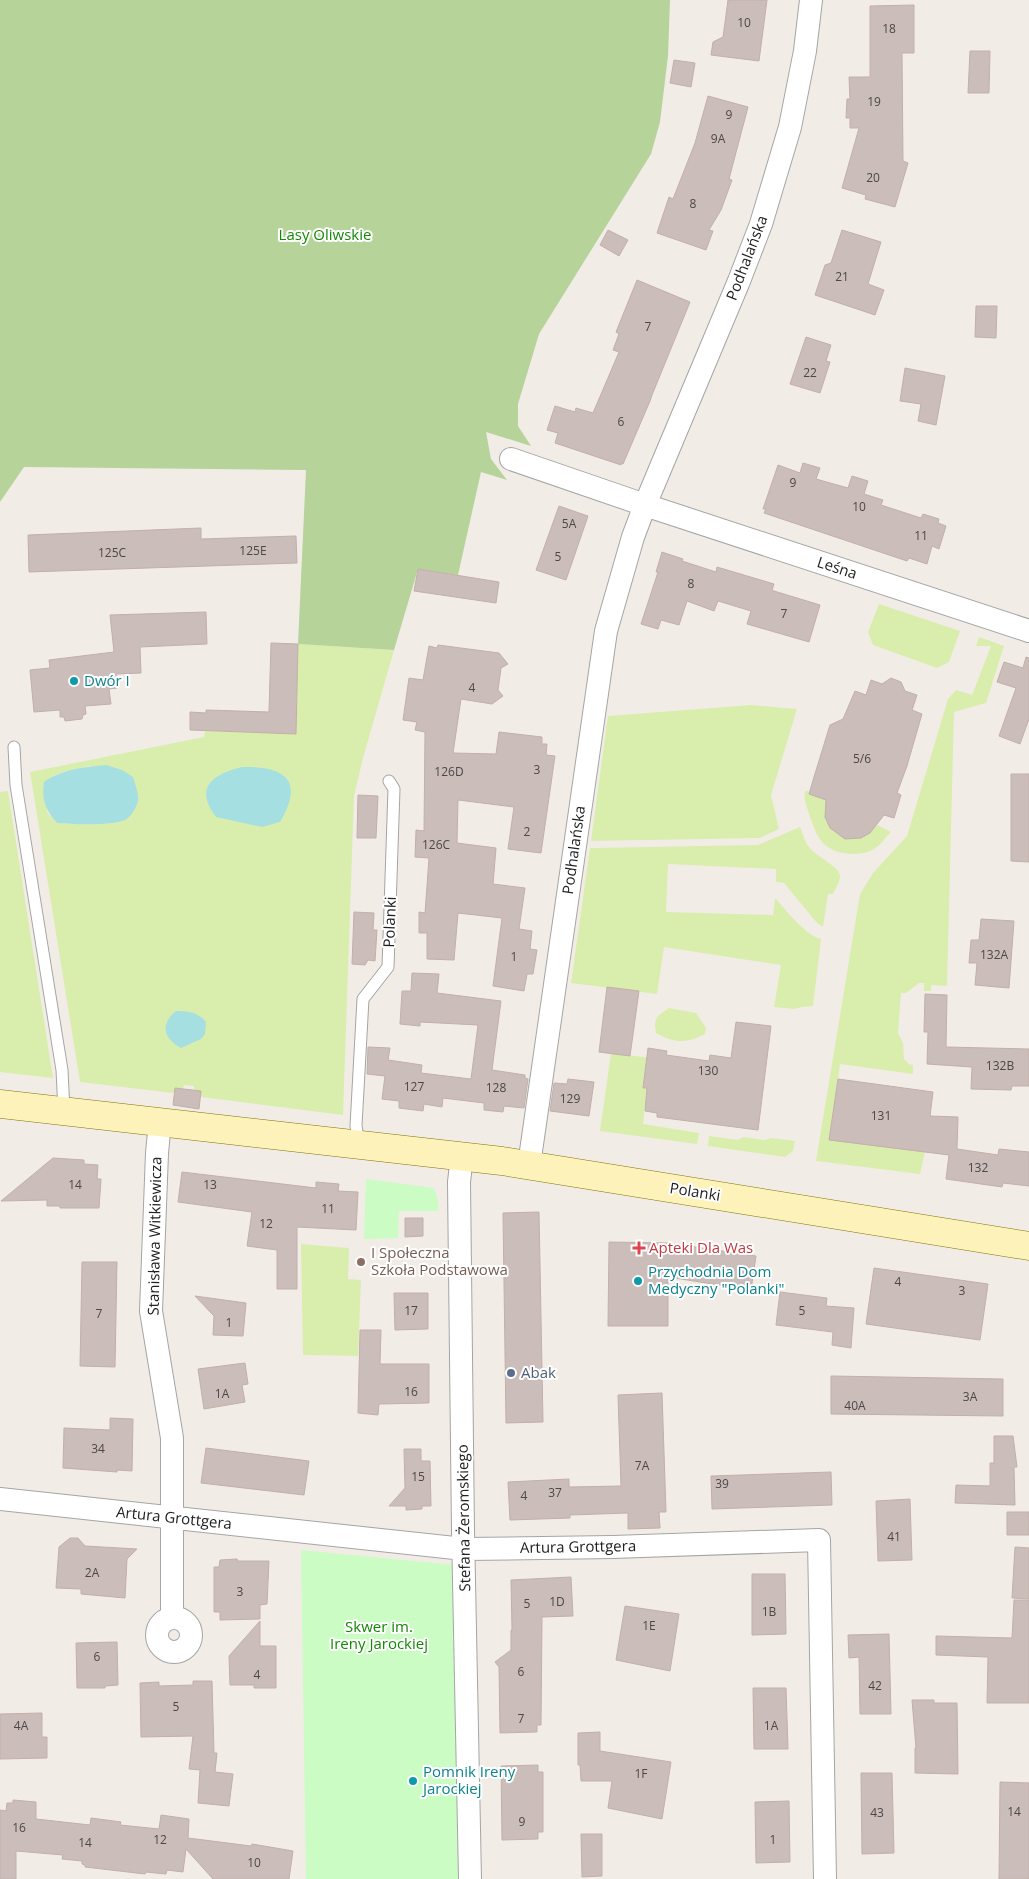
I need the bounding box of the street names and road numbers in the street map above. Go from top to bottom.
street label: Podhalańska [721,212,771,303]
street label: Leśna [815,551,860,583]
street label: Podhalańska [557,804,589,896]
street label: Polanki [378,896,400,948]
street label: Stanisława Witkiewicza [143,1156,165,1316]
street label: Polanki [668,1177,722,1205]
street label: Stefana Żeromskiego [452,1444,474,1592]
street label: Artura Grottgera [115,1501,233,1533]
street label: Artura Grottgera [520,1535,636,1557]

